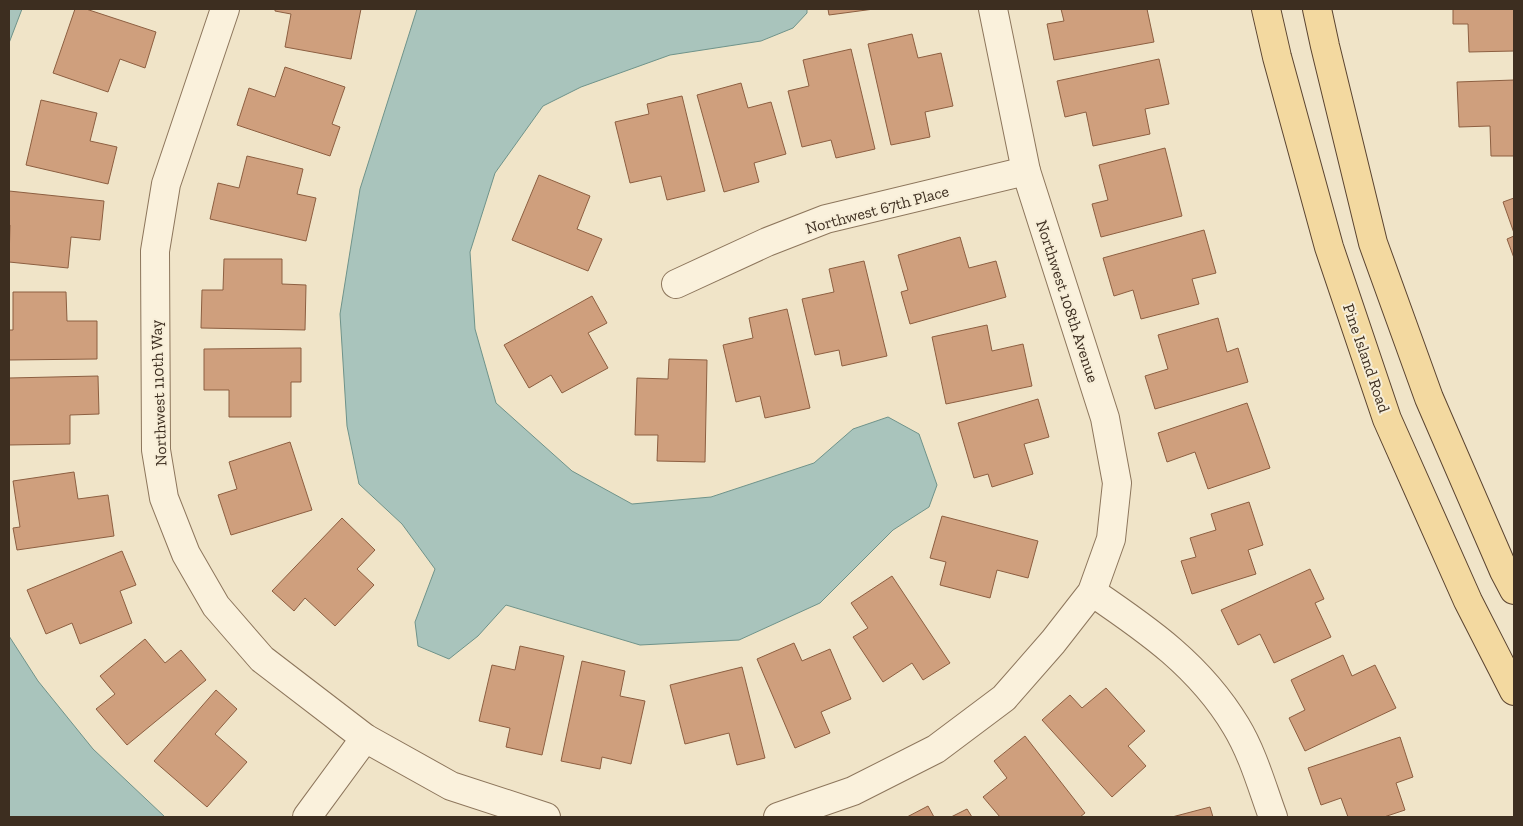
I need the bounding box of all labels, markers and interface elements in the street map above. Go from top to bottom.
street label: Northwest 67th Place [803,181,951,238]
street label: Northwest 108th Avenue [1032,218,1103,385]
street label: Pine Island Road [1339,301,1394,415]
street label: Northwest 110th Way [146,319,171,466]

